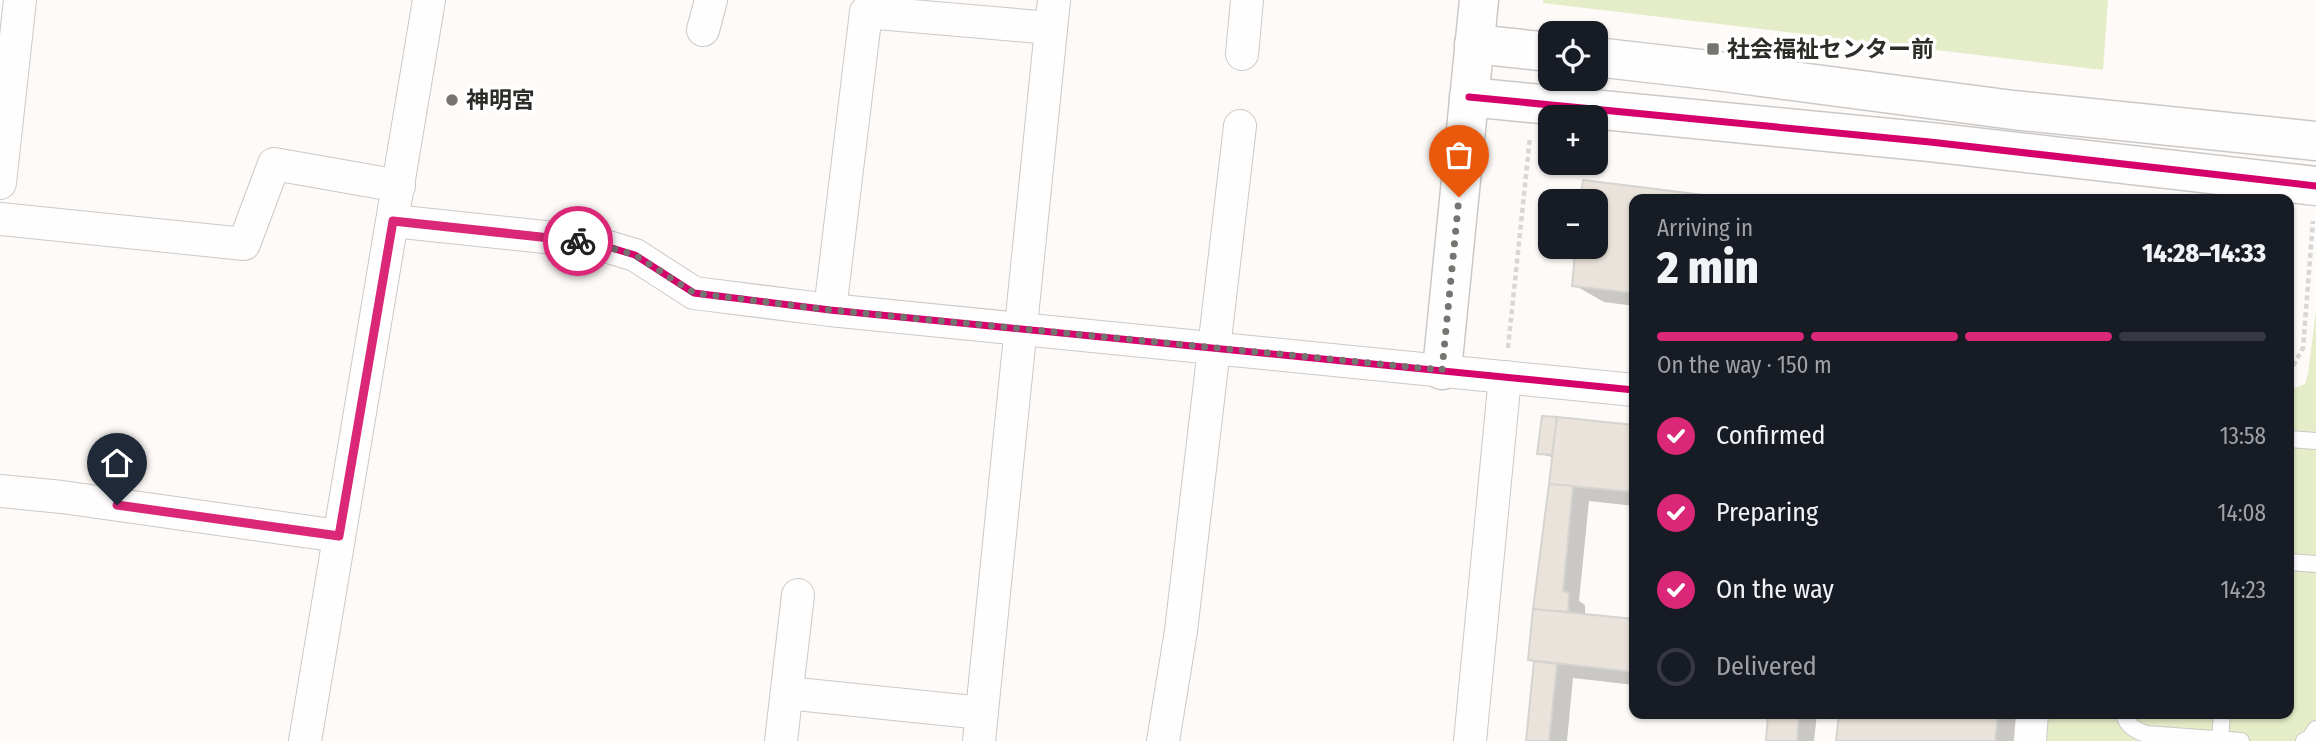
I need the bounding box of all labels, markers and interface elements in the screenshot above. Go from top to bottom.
map controls [1538,21,1608,259]
button: locate [1538,21,1608,91]
place label: 社会福祉センター前 [1727,35,1934,63]
marker: 社会福祉センター前 [1705,41,1721,57]
place label: 神明宮 [466,86,535,114]
marker: 神明宮 [444,92,460,108]
button: + [1538,105,1608,175]
pin [1429,125,1489,197]
icon: bag [1440,136,1478,174]
button: − [1538,189,1608,259]
courier [543,206,613,276]
text: Arriving in [1657,214,1753,242]
icon: bike [559,222,597,260]
text: 14:28–14:33 [2142,238,2266,269]
text: 2 min [1657,240,1759,295]
text: On the way · 150 m [1657,351,1832,379]
icon: check [1657,417,1695,455]
text: Confirmed [1716,420,1826,451]
text: 13:58 [2220,422,2266,450]
pin [87,433,147,505]
icon: home [98,444,136,482]
icon: check [1657,494,1695,532]
text: Preparing [1716,497,1818,528]
text: 14:08 [2218,499,2266,527]
icon: check [1657,571,1695,609]
text: On the way [1716,574,1834,605]
text: 14:23 [2221,576,2266,604]
text: Delivered [1716,651,1817,682]

